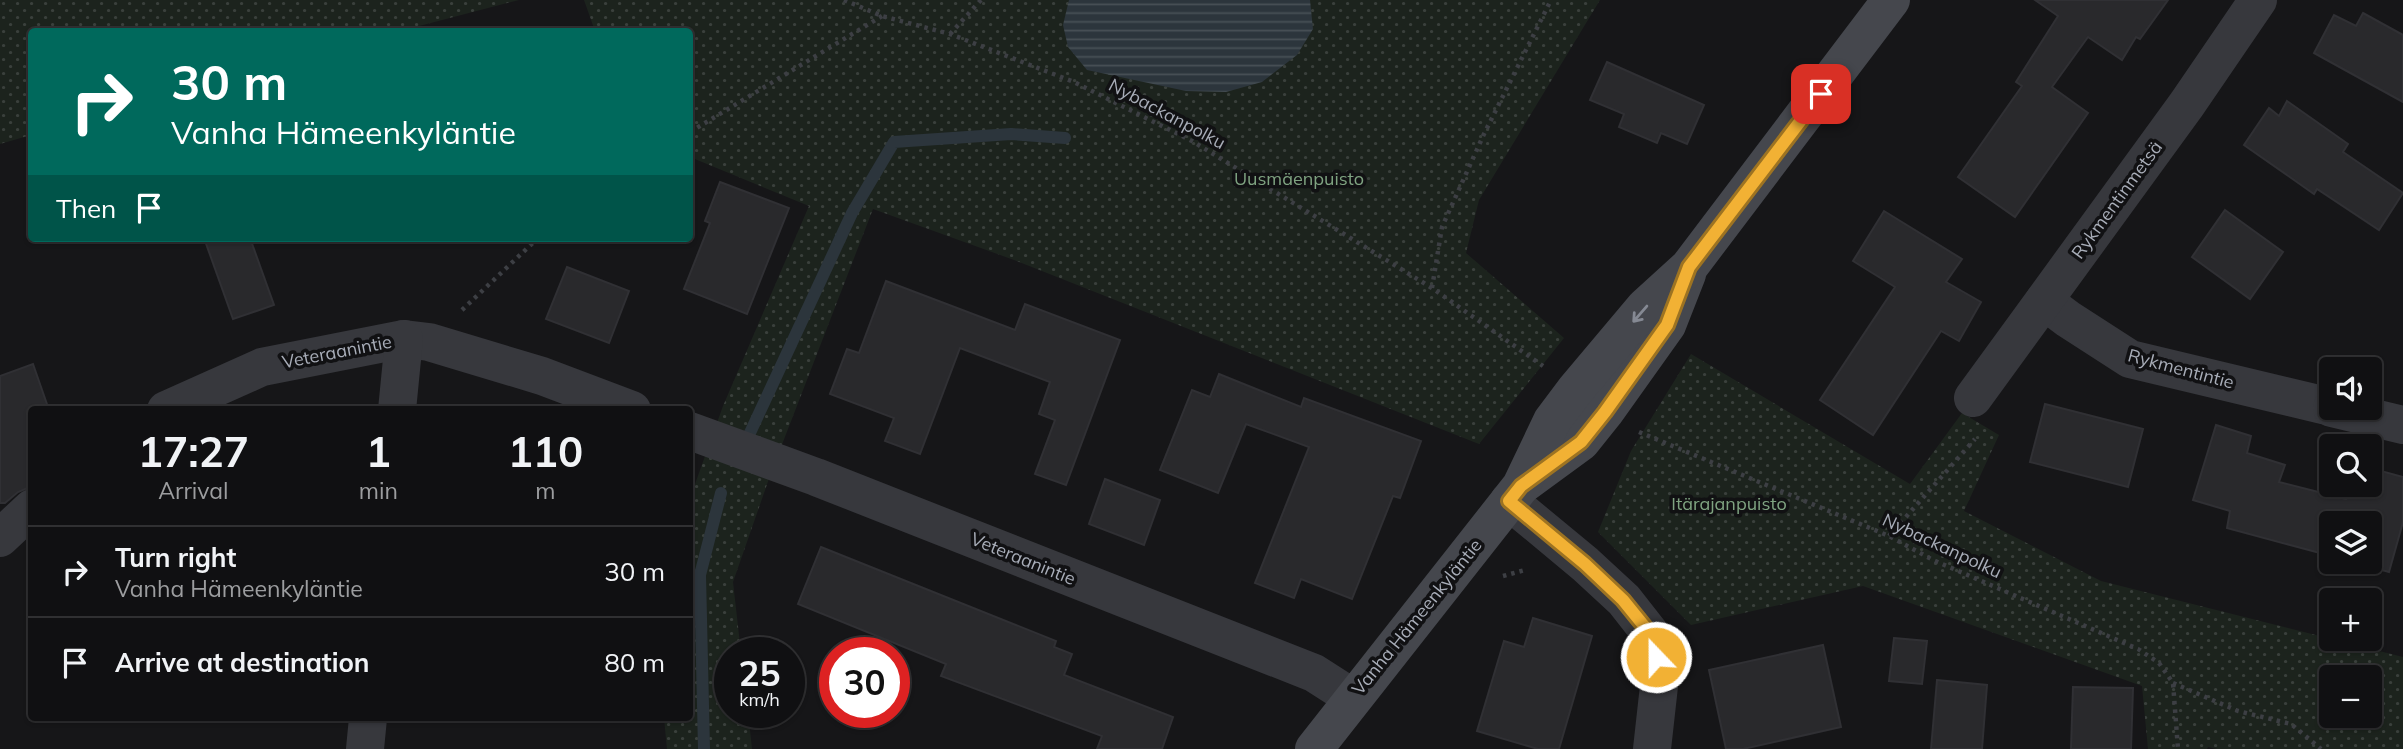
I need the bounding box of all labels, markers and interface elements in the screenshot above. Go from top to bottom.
text: 30 m [171,51,287,112]
icon: right [56,56,147,147]
pin [1791,64,1851,124]
street label: Nybackanpolku [1105,73,1230,154]
icon: arrive [1802,75,1840,113]
text: Vanha Hämeenkyläntie [171,112,516,152]
street label: Rykmentinmetsä [2066,136,2167,263]
park label: Uusmäenpuisto [1234,167,1364,190]
icon: arrive [130,189,168,227]
text: Then [56,192,116,225]
one-way arrow [1632,304,1648,322]
street label: Veteraanintie [280,330,394,373]
street label: Rykmentintie [2126,343,2237,394]
map controls [2319,357,2382,728]
button: sound [2319,357,2382,420]
text: 17:27 [138,425,249,478]
text: 1 [366,425,391,478]
text: 110 [508,425,583,478]
button: search [2319,434,2382,497]
text: Arrival [158,476,229,505]
text: min [359,476,398,505]
text: m [535,476,556,505]
park label: Itärajanpuisto [1671,492,1787,515]
street label: Nybackanpolku [1879,508,2006,583]
button: layers [2319,511,2382,574]
street label: Veteraanintie [967,527,1079,590]
street label: Vanha Hämeenkyläntie [1347,534,1487,699]
text: Turn right [115,541,236,574]
icon: right [56,553,94,591]
text: 30 m [604,555,665,588]
text: Vanha Hämeenkyläntie [115,574,363,603]
button: + [2319,588,2382,651]
position arrow [1619,620,1693,694]
speed limit sign: 30 [819,637,910,728]
icon: arrive [56,644,94,682]
text: Arrive at destination [115,646,370,679]
text: 80 m [604,646,665,679]
text: 25 [738,651,781,695]
button: − [2319,665,2382,728]
text: km/h [739,688,780,711]

